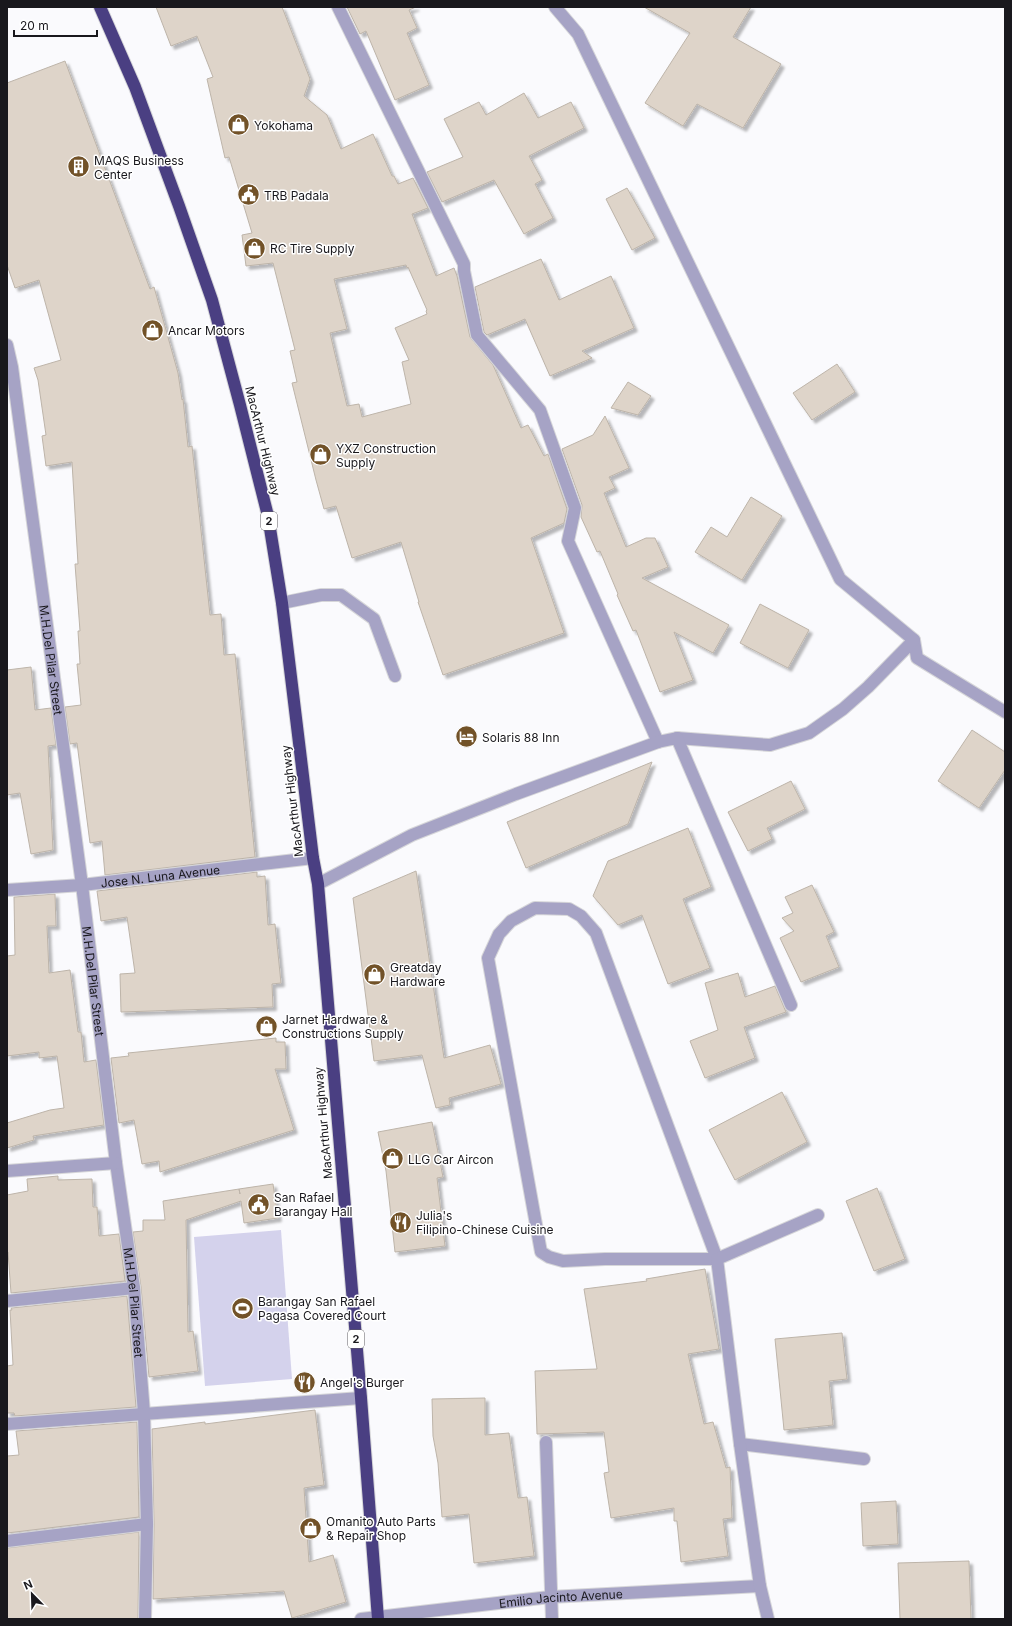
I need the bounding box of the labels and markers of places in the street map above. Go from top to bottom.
shop icon: Yokohama [226,112,252,138]
place label: Yokohama [254,118,313,133]
place label: MAQS Business Center [94,153,184,182]
building icon: MAQS Business Center [65,154,91,180]
public building icon: TRB Padala [235,182,261,208]
place label: TRB Padala [264,188,329,203]
shop icon: RC Tire Supply [241,235,267,261]
place label: RC Tire Supply [270,241,355,256]
shop icon: Ancar Motors [139,317,165,343]
place label: Ancar Motors [168,323,245,338]
place label: YXZ Construction Supply [336,441,436,470]
shop icon: YXZ Construction Supply [307,442,333,468]
hotel icon: Solaris 88 Inn [453,724,479,750]
place label: Solaris 88 Inn [482,730,559,745]
place label: Greatday Hardware [390,960,445,989]
shop icon: Greatday Hardware [361,961,387,987]
place label: Jarnet Hardware & Constructions Supply [282,1012,404,1041]
shop icon: Jarnet Hardware & Constructions Supply [254,1013,280,1039]
shop icon: LLG Car Aircon [380,1146,406,1172]
place label: LLG Car Aircon [408,1152,494,1167]
place label: San Rafael Barangay Hall [274,1190,352,1219]
public building icon: San Rafael Barangay Hall [246,1191,272,1217]
place label: Julia's Filipino-Chinese Cuisine [416,1208,554,1237]
restaurant icon: Julia's Filipino-Chinese Cuisine [388,1209,414,1235]
place label: Barangay San Rafael Pagasa Covered Court [258,1294,386,1323]
sports icon: Barangay San Rafael Pagasa Covered Court [230,1295,256,1321]
restaurant icon: Angel's Burger [291,1369,317,1395]
place label: Angel's Burger [320,1375,405,1390]
place label: Omanito Auto Parts & Repair Shop [326,1514,436,1543]
shop icon: Omanito Auto Parts & Repair Shop [297,1515,323,1541]

